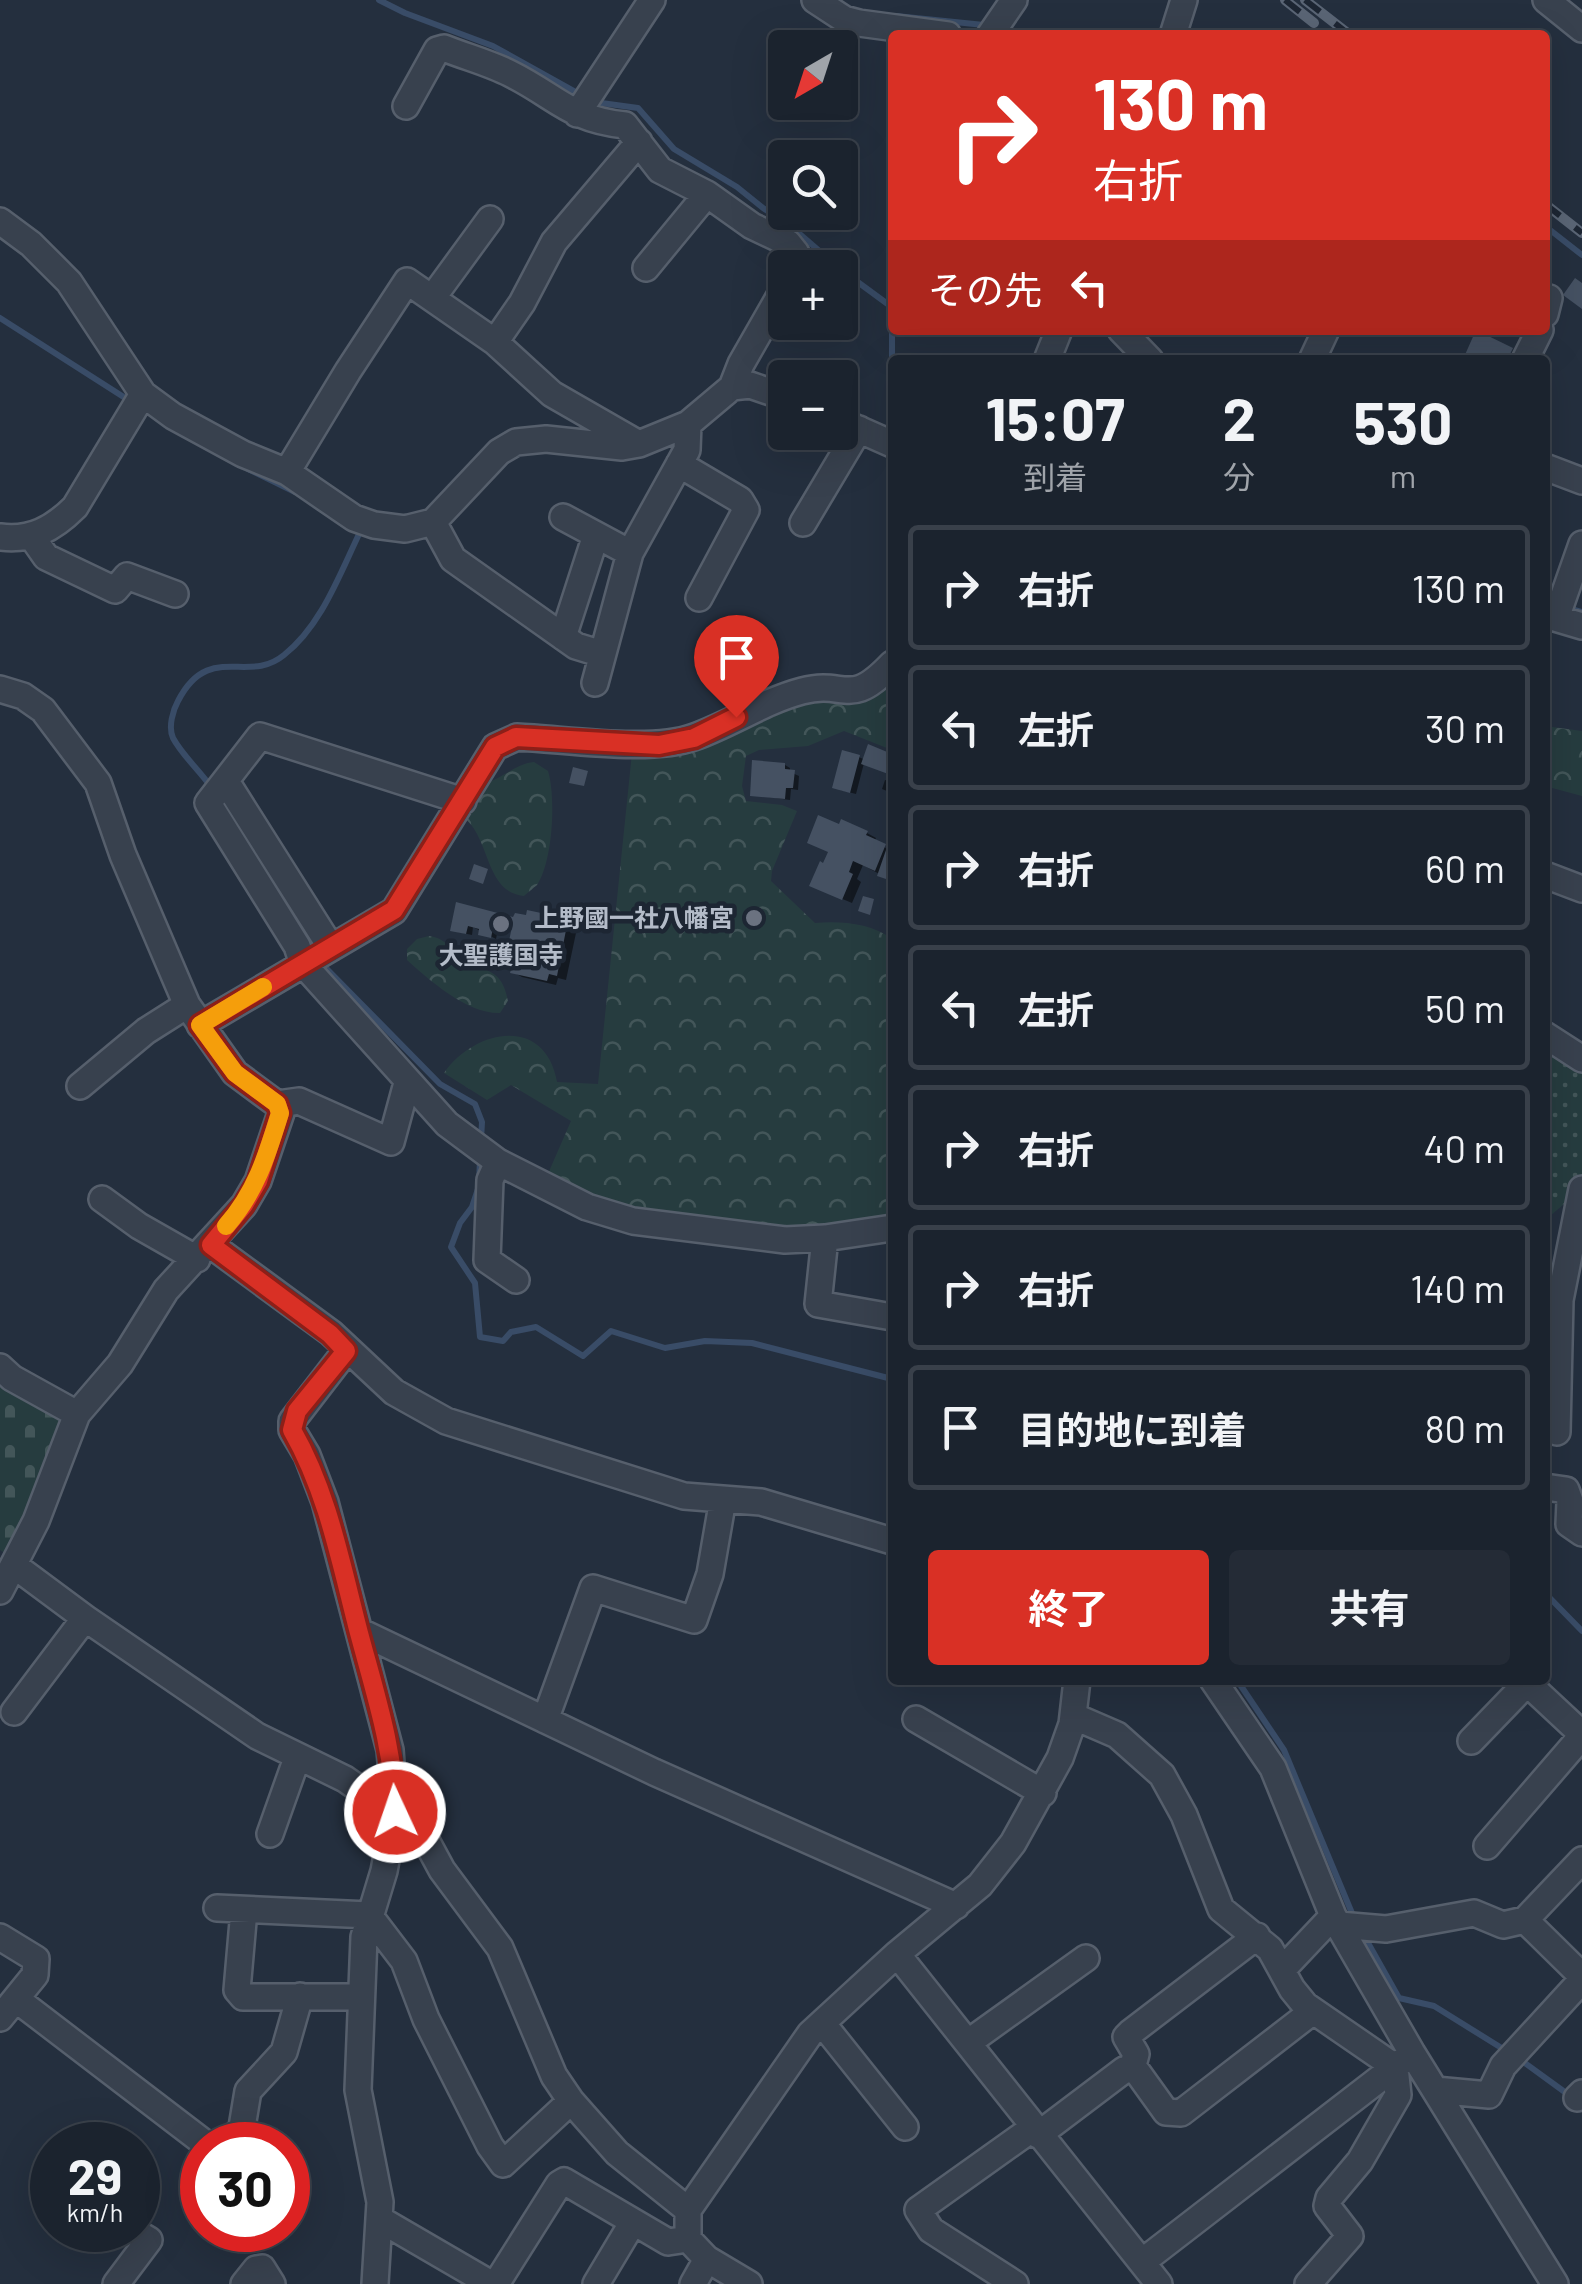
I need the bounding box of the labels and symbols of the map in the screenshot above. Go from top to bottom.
north arrow [768,30,858,120]
pin [694,615,779,718]
place label: 上野國一社八幡宮 [534,902,734,932]
marker: 上野國一社八幡宮 [743,907,765,929]
marker: 大聖護国寺 [490,913,512,935]
place label: 大聖護国寺 [438,939,564,969]
position arrow [343,1760,447,1864]
speed limit sign: 30 [180,2122,310,2252]

